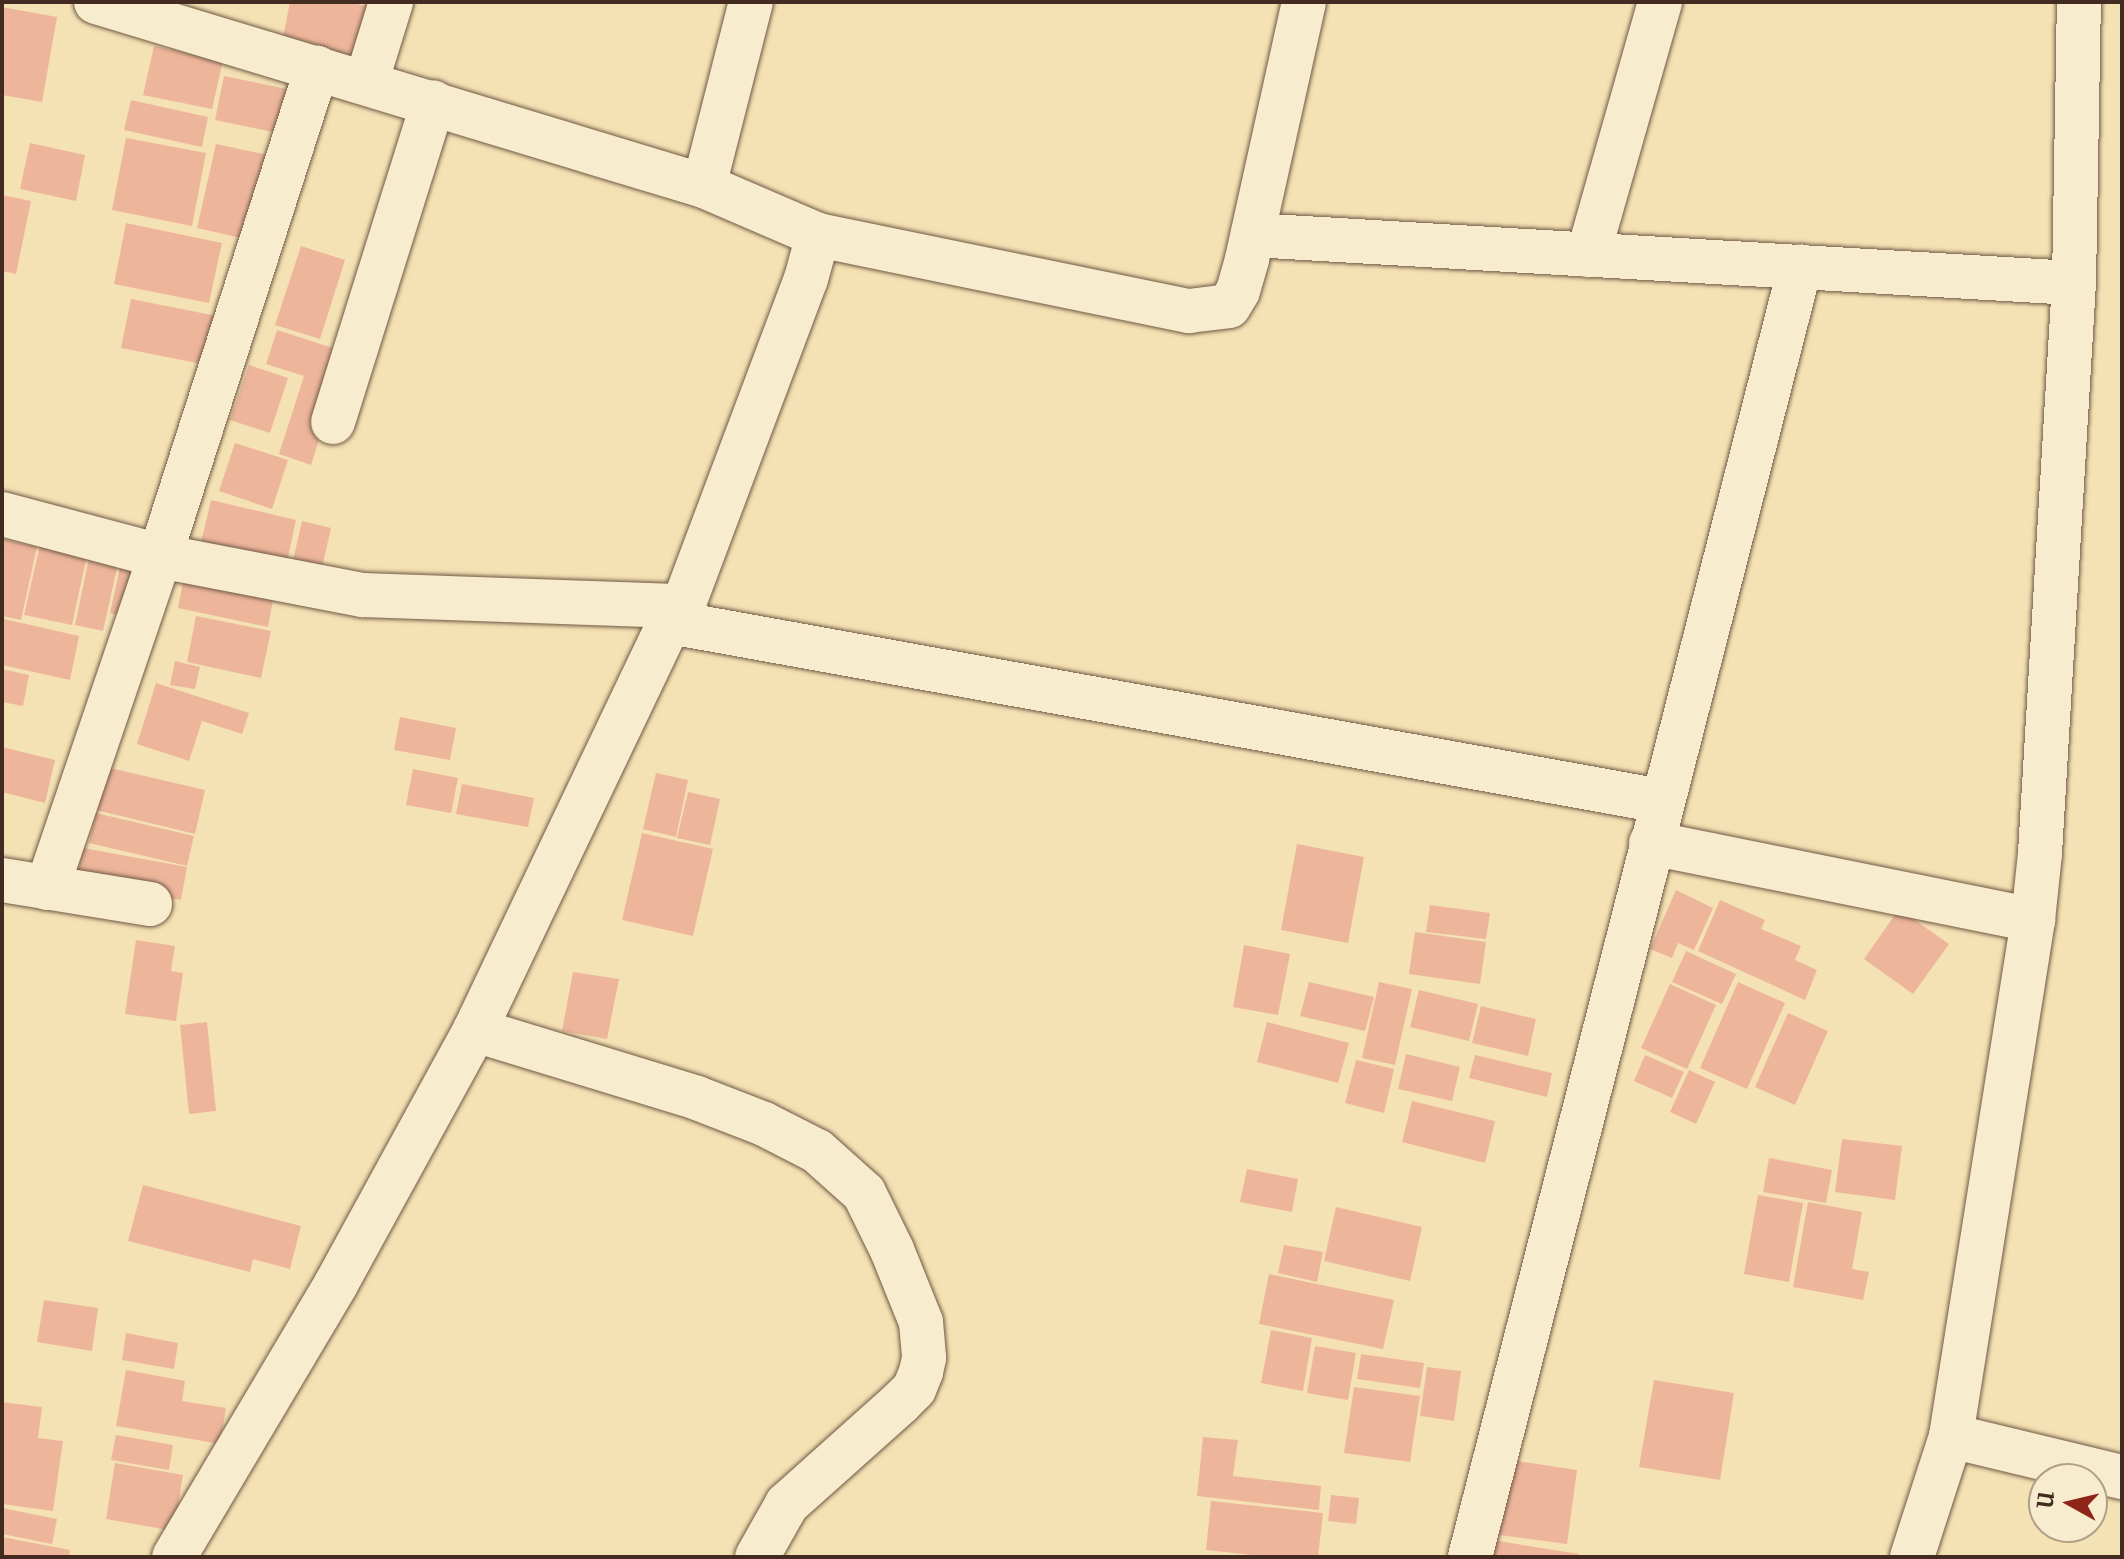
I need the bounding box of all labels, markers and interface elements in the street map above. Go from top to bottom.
north arrow [2028,1463,2108,1543]
text: U [2032,1490,2060,1510]

